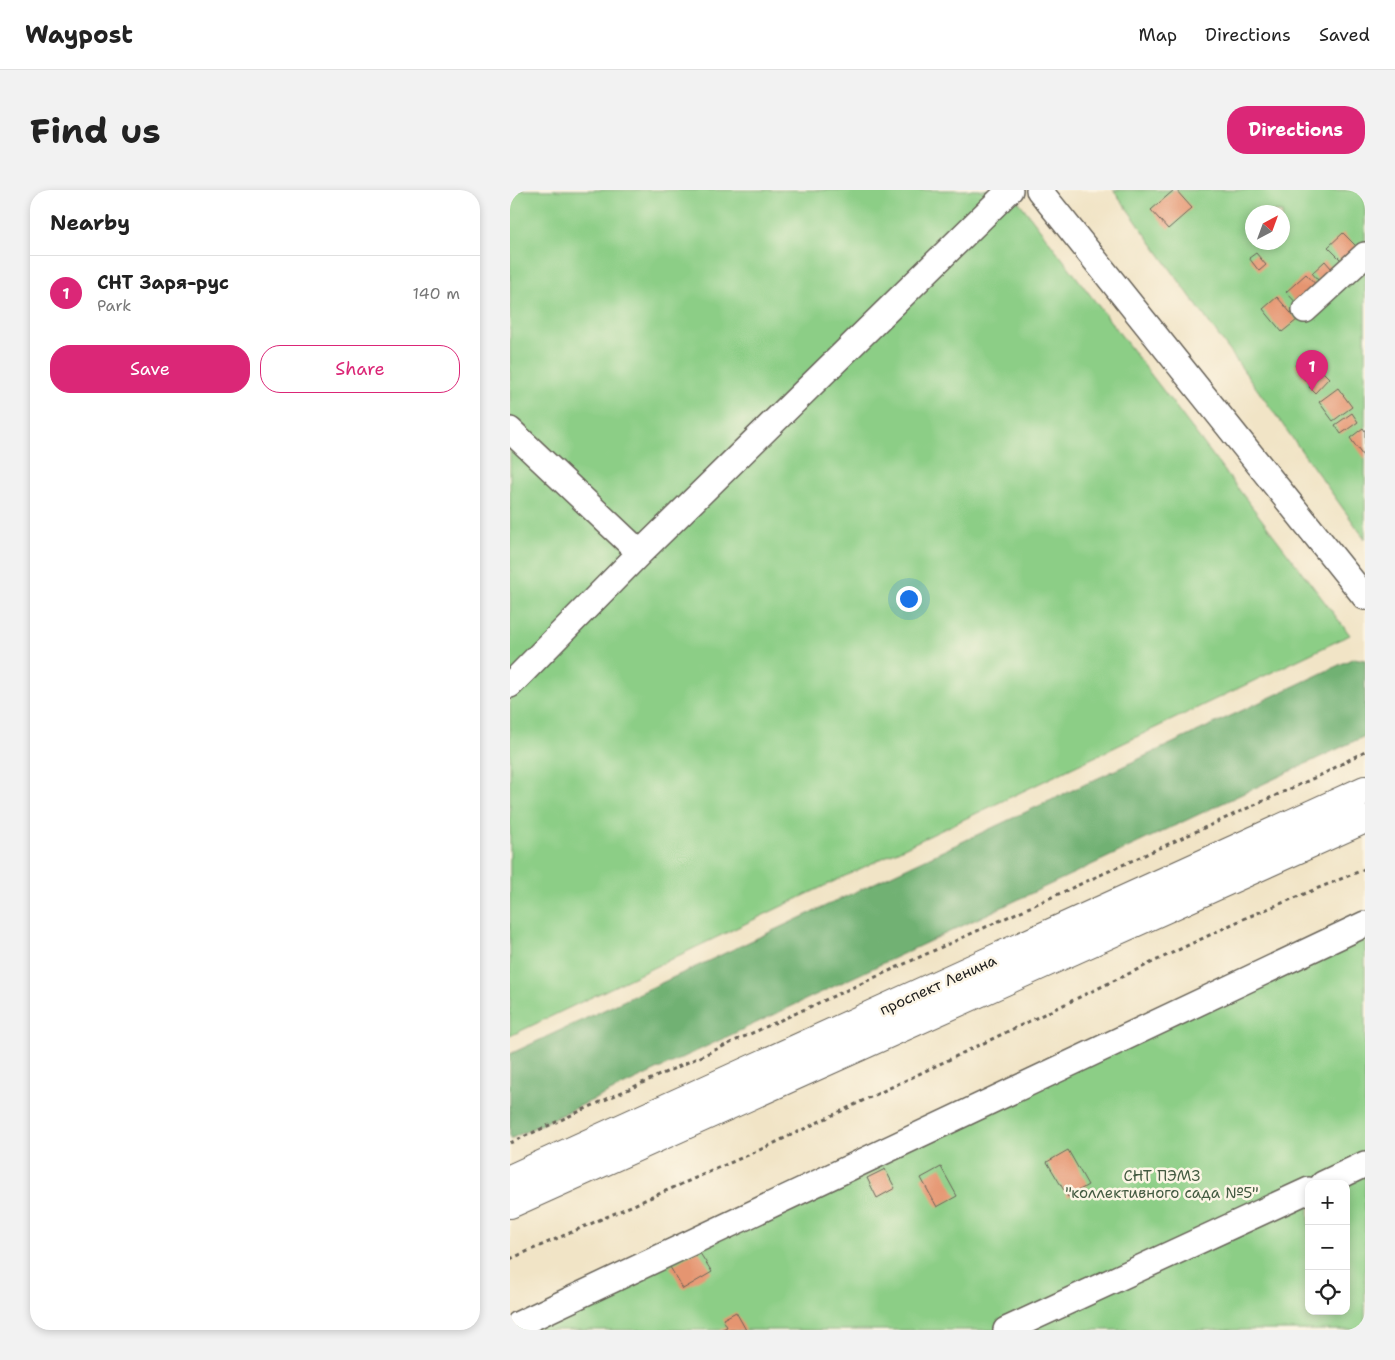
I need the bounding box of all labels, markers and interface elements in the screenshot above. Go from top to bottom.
text: Waypost [25,19,133,51]
text: Map [1139,23,1177,47]
text: Directions [1205,23,1291,47]
text: Saved [1319,23,1370,47]
button: Directions [1227,106,1365,154]
text: Find us [30,107,161,154]
north arrow [1245,205,1290,250]
text: Nearby [50,209,130,237]
text: СНТ Заря-рус [97,270,229,295]
text: 1 [62,283,70,304]
text: 140 m [413,283,460,304]
text: Park [97,295,131,316]
button: Save [50,345,250,393]
button: Share [260,345,460,393]
pin: 1 [1296,350,1328,391]
your location [896,586,922,612]
street label: проспект Ленина [876,950,1000,1020]
park label: СНТ ПЭМЗ "коллективного сада №5" [1065,1166,1259,1203]
map controls [1305,1180,1350,1315]
button: + [1305,1180,1350,1225]
button: − [1305,1225,1350,1270]
button: locate [1305,1270,1350,1315]

